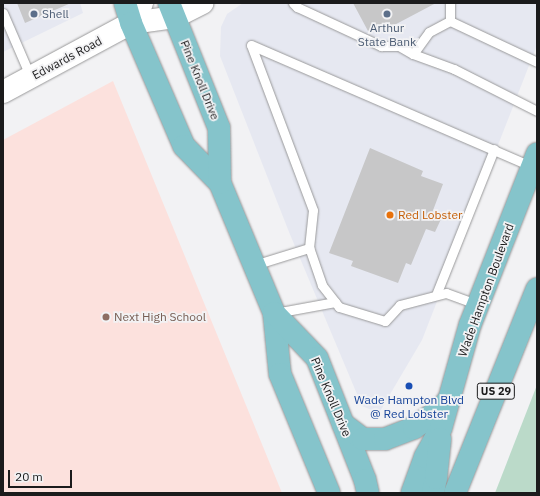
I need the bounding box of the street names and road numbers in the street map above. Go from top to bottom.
street label: Edwards Road [30,34,104,82]
street label: Pine Knoll Drive [177,38,223,122]
street label: Wade Hampton Boulevard [455,221,517,359]
street label: Pine Knoll Drive [308,355,354,439]
road number: US 29 [476,382,516,400]

